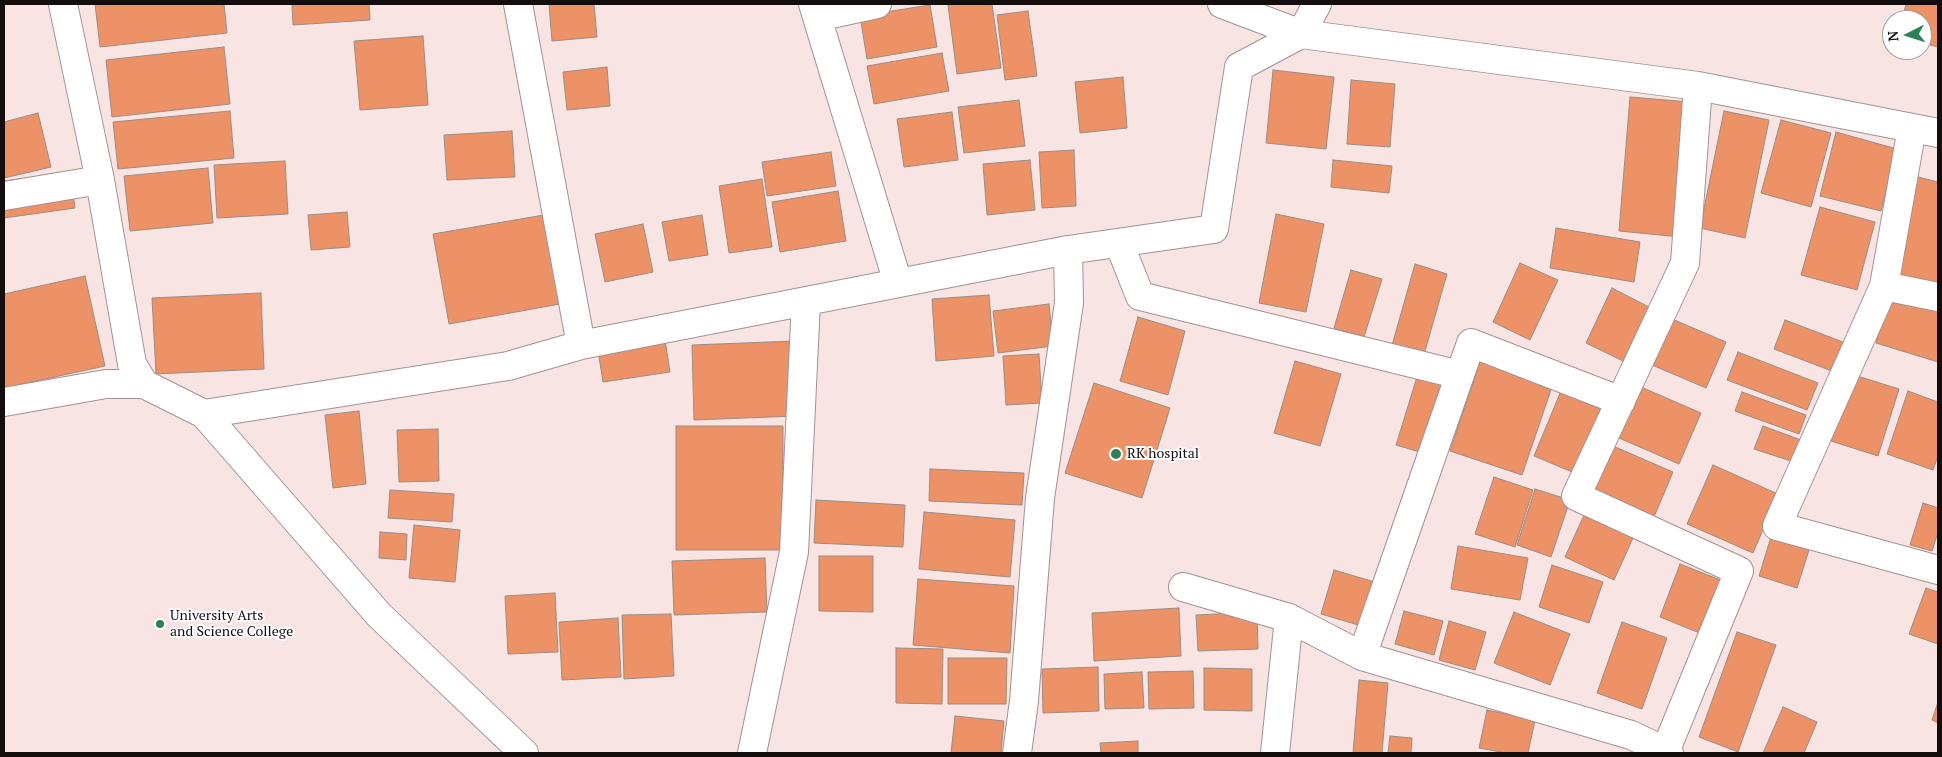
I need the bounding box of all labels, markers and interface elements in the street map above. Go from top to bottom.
north arrow [1882,10,1932,60]
text: N [1883,30,1902,42]
place label: RK hospital [1127,446,1199,462]
marker: RK hospital [1109,447,1123,461]
place label: University Arts and Science College [170,608,293,640]
marker: University Arts and Science College [154,618,166,630]

